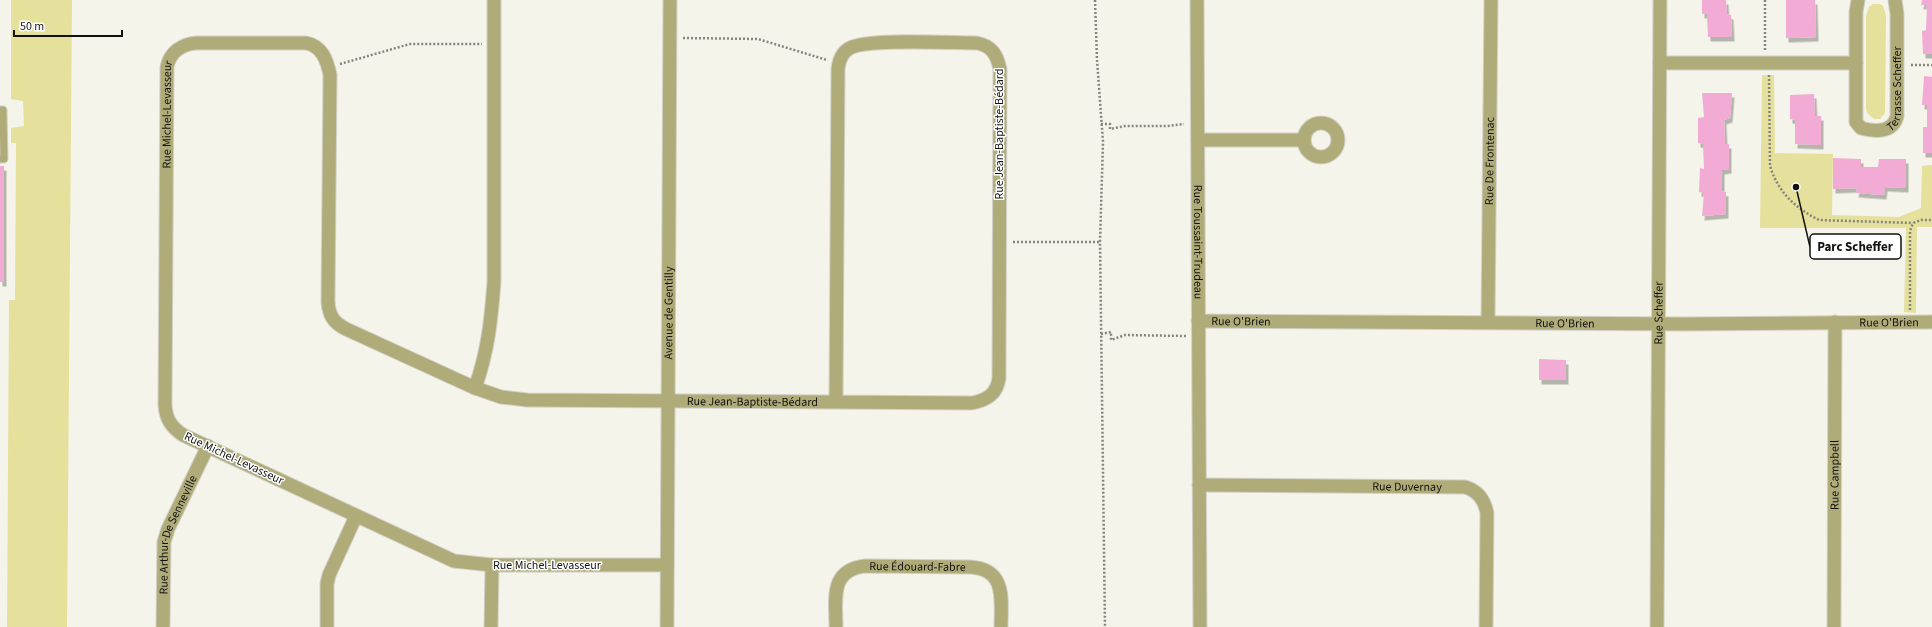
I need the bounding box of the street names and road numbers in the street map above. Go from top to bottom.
street label: Terrasse Scheffer [1883,46,1906,136]
street label: Rue Michel-Levasseur [158,57,178,169]
street label: Rue Jean-Baptiste-Bédard [991,68,1008,200]
street label: Rue De Frontenac [1481,116,1499,205]
street label: Rue Toussaint-Trudeau [1189,185,1206,299]
street label: Avenue de Gentilly [660,266,678,360]
street label: Rue Scheffer [1650,281,1668,345]
street label: Rue O'Brien [1211,313,1271,330]
street label: Rue O'Brien [1859,314,1919,332]
street label: Rue O'Brien [1535,315,1595,332]
street label: Rue Jean-Baptiste-Bédard [687,393,818,411]
street label: Rue Michel-Levasseur [181,428,287,489]
street label: Rue Campbell [1826,440,1844,510]
street label: Rue Arthur-De Senneville [155,472,202,595]
street label: Rue Duvernay [1372,478,1442,496]
street label: Rue Michel-Levasseur [493,557,602,574]
street label: Rue Édouard-Fabre [869,558,966,576]

